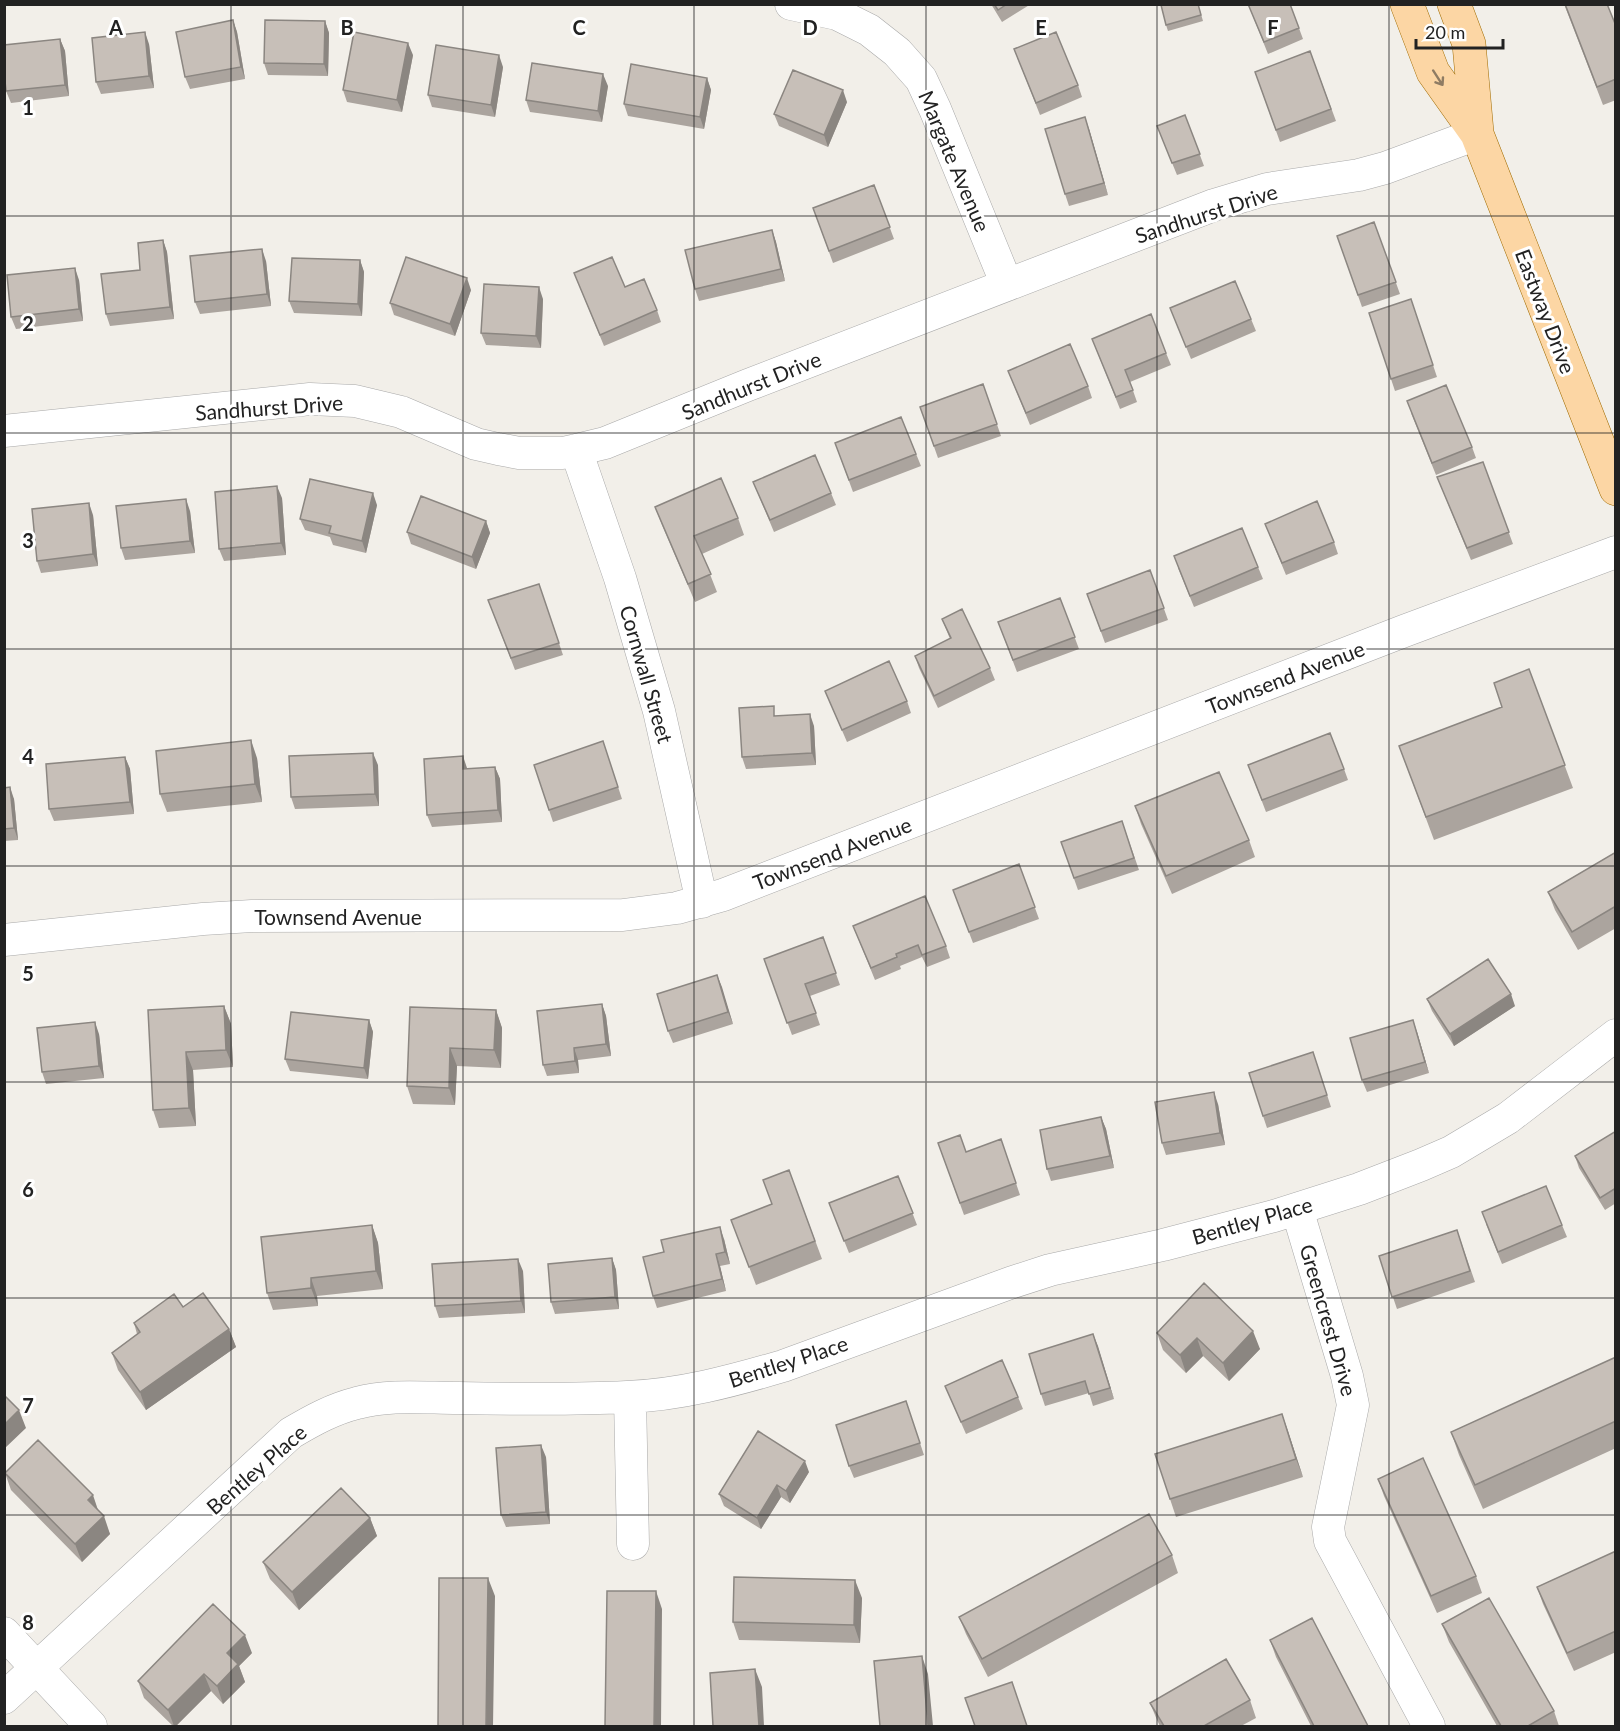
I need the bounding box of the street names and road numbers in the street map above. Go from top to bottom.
street label: Margate Avenue [914,87,996,235]
street label: Sandhurst Drive [1132,178,1280,248]
street label: Eastway Drive [1511,245,1581,377]
street label: Sandhurst Drive [678,346,824,424]
street label: Sandhurst Drive [194,389,344,425]
street label: Cornwall Street [615,602,679,746]
street label: Townsend Avenue [1202,635,1368,719]
street label: Townsend Avenue [749,811,915,895]
street label: Townsend Avenue [254,904,422,929]
street label: Bentley Place [1189,1191,1315,1249]
street label: Greencrest Drive [1295,1241,1363,1399]
street label: Bentley Place [725,1330,851,1392]
street label: Bentley Place [201,1419,311,1519]

